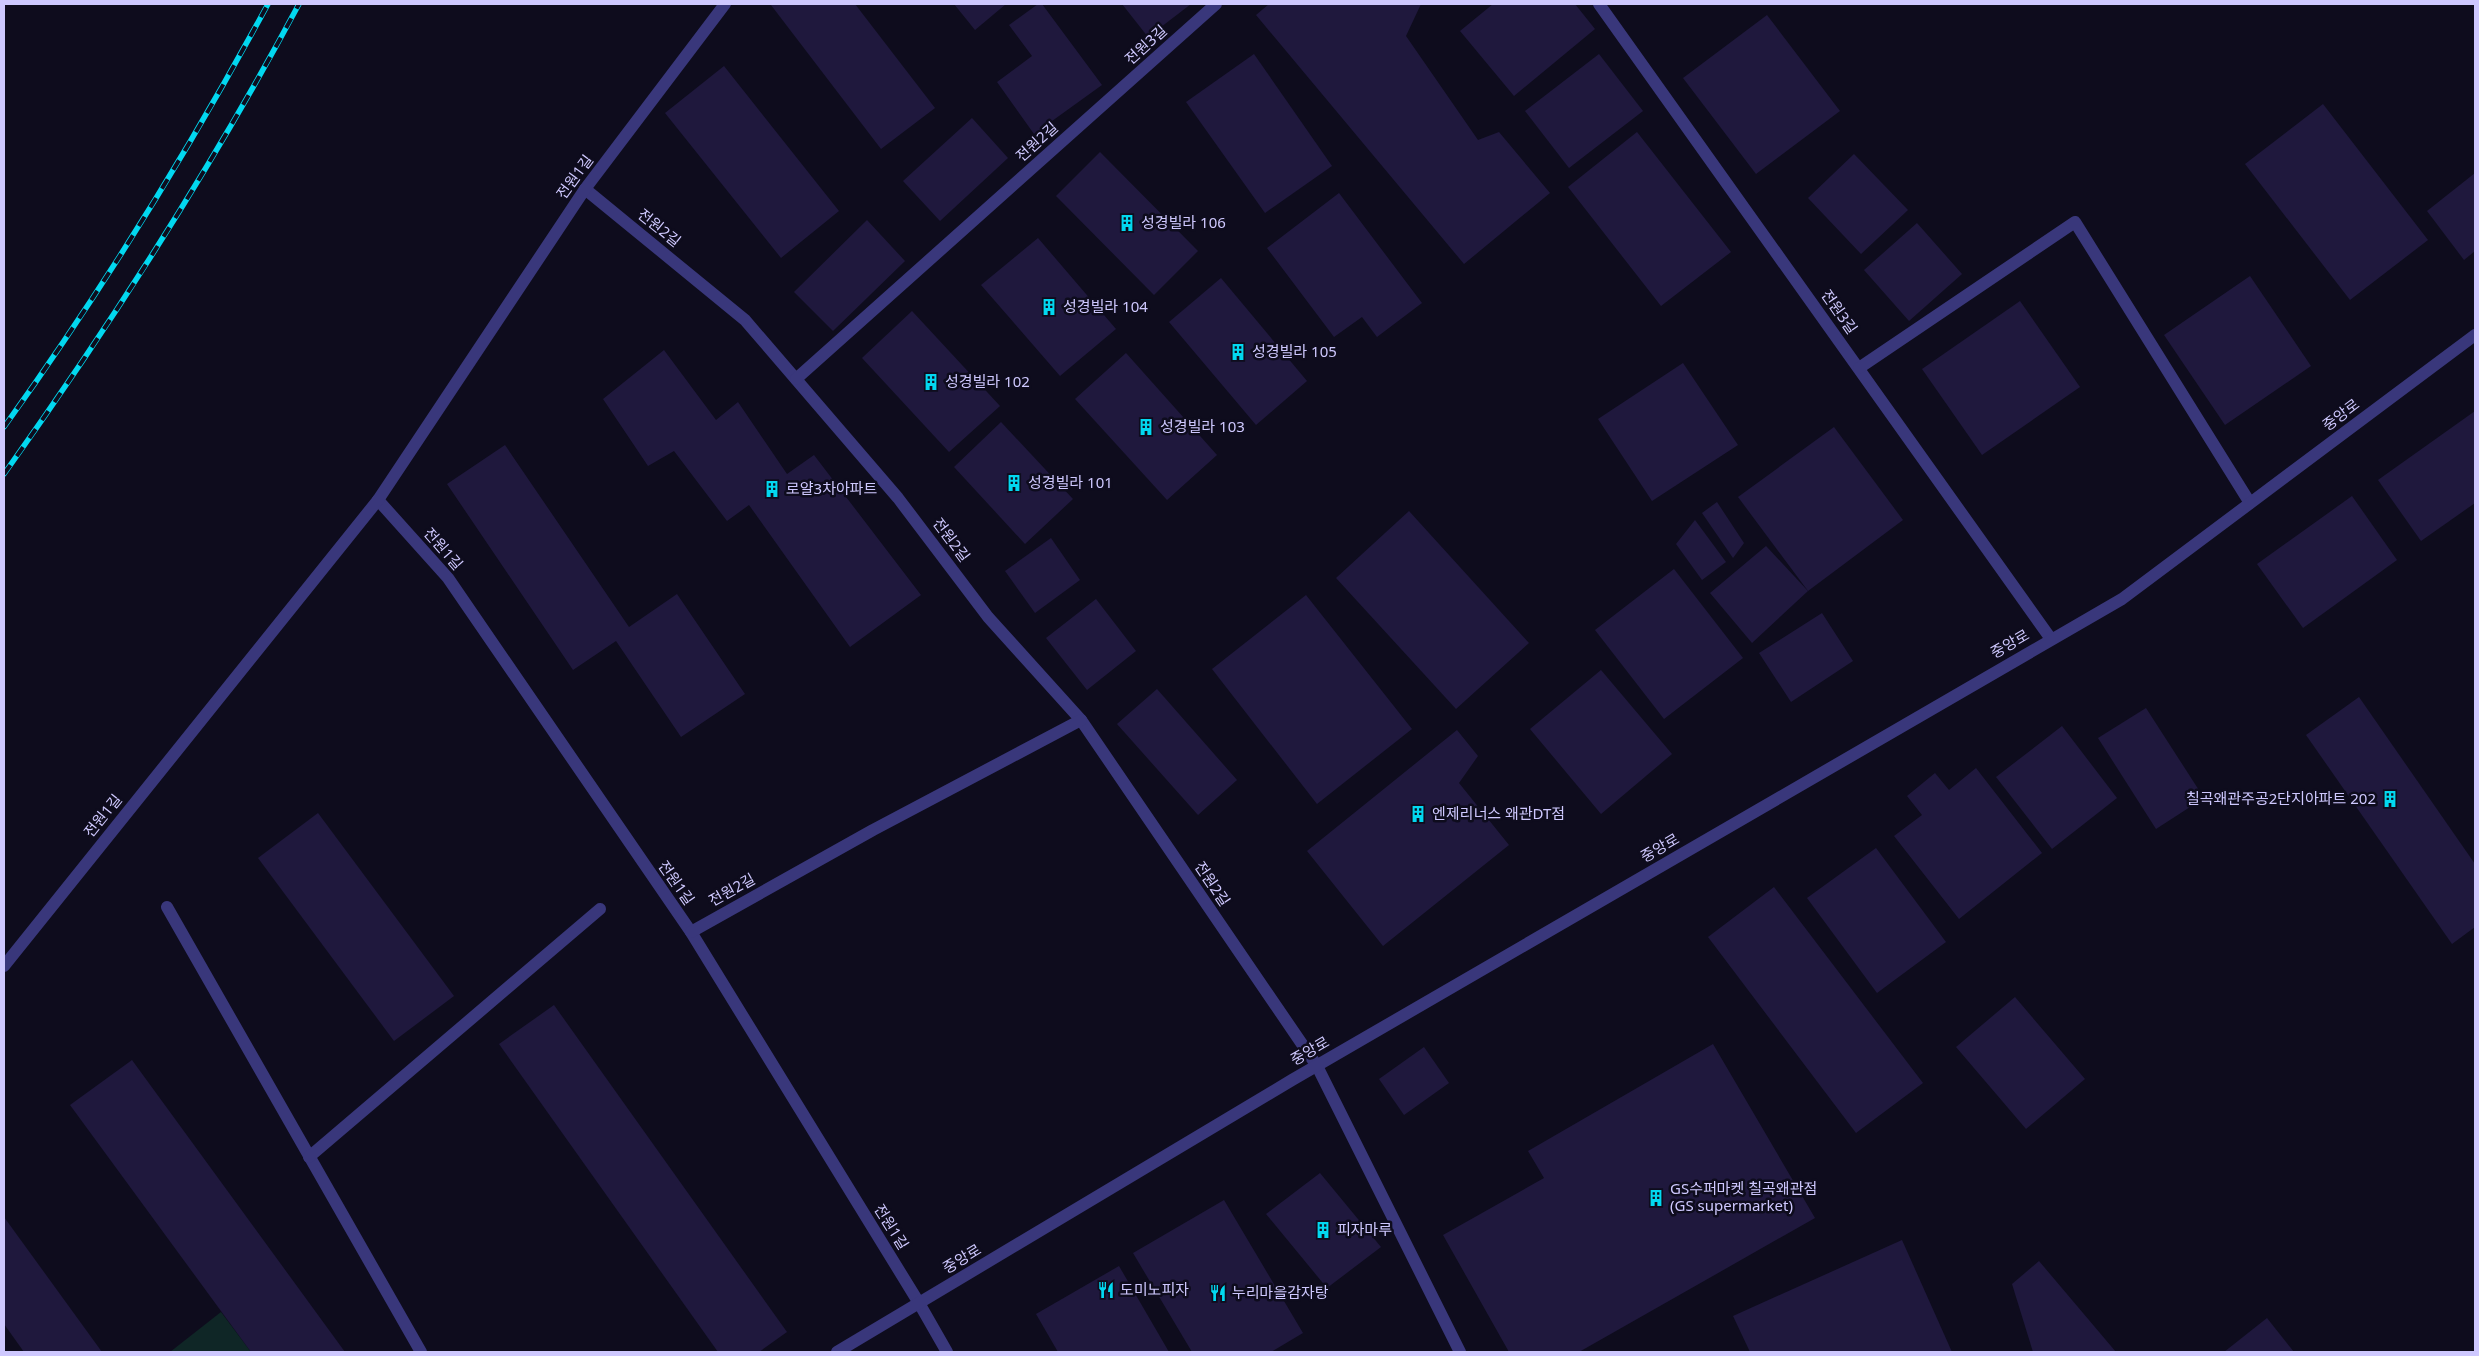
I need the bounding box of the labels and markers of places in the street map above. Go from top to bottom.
place label: 성경빌라 106 [1141,212,1226,232]
building icon: 성경빌라 106 [1117,213,1137,233]
place label: 성경빌라 104 [1063,296,1148,316]
building icon: 성경빌라 104 [1039,297,1059,317]
place label: 성경빌라 105 [1252,341,1337,361]
building icon: 성경빌라 105 [1228,342,1248,362]
place label: 성경빌라 102 [945,371,1030,391]
building icon: 성경빌라 102 [921,372,941,392]
place label: 성경빌라 103 [1160,416,1245,436]
building icon: 성경빌라 103 [1136,417,1156,437]
place label: 성경빌라 101 [1028,472,1113,492]
building icon: 성경빌라 101 [1004,473,1024,493]
place label: 로얄3차아파트 [786,478,878,498]
building icon: 로얄3차아파트 [762,479,782,499]
place label: 칠곡왜관주공2단지아파트 202 [2186,788,2376,808]
building icon: 칠곡왜관주공2단지아파트 202 [2380,789,2400,809]
place label: 엔제리너스 왜관DT점 [1432,803,1565,823]
building icon: 엔제리너스 왜관DT점 [1408,804,1428,824]
place label: GS수퍼마켓 칠곡왜관점 (GS supermarket) [1670,1178,1817,1215]
building icon: GS수퍼마켓 칠곡왜관점 (GS supermarket) [1646,1188,1666,1208]
place label: 피자마루 [1337,1219,1392,1239]
building icon: 피자마루 [1313,1220,1333,1240]
place label: 도미노피자 [1120,1279,1189,1299]
restaurant icon: 도미노피자 [1096,1280,1116,1300]
place label: 누리마을감자탕 [1232,1282,1329,1302]
restaurant icon: 누리마을감자탕 [1208,1283,1228,1303]

